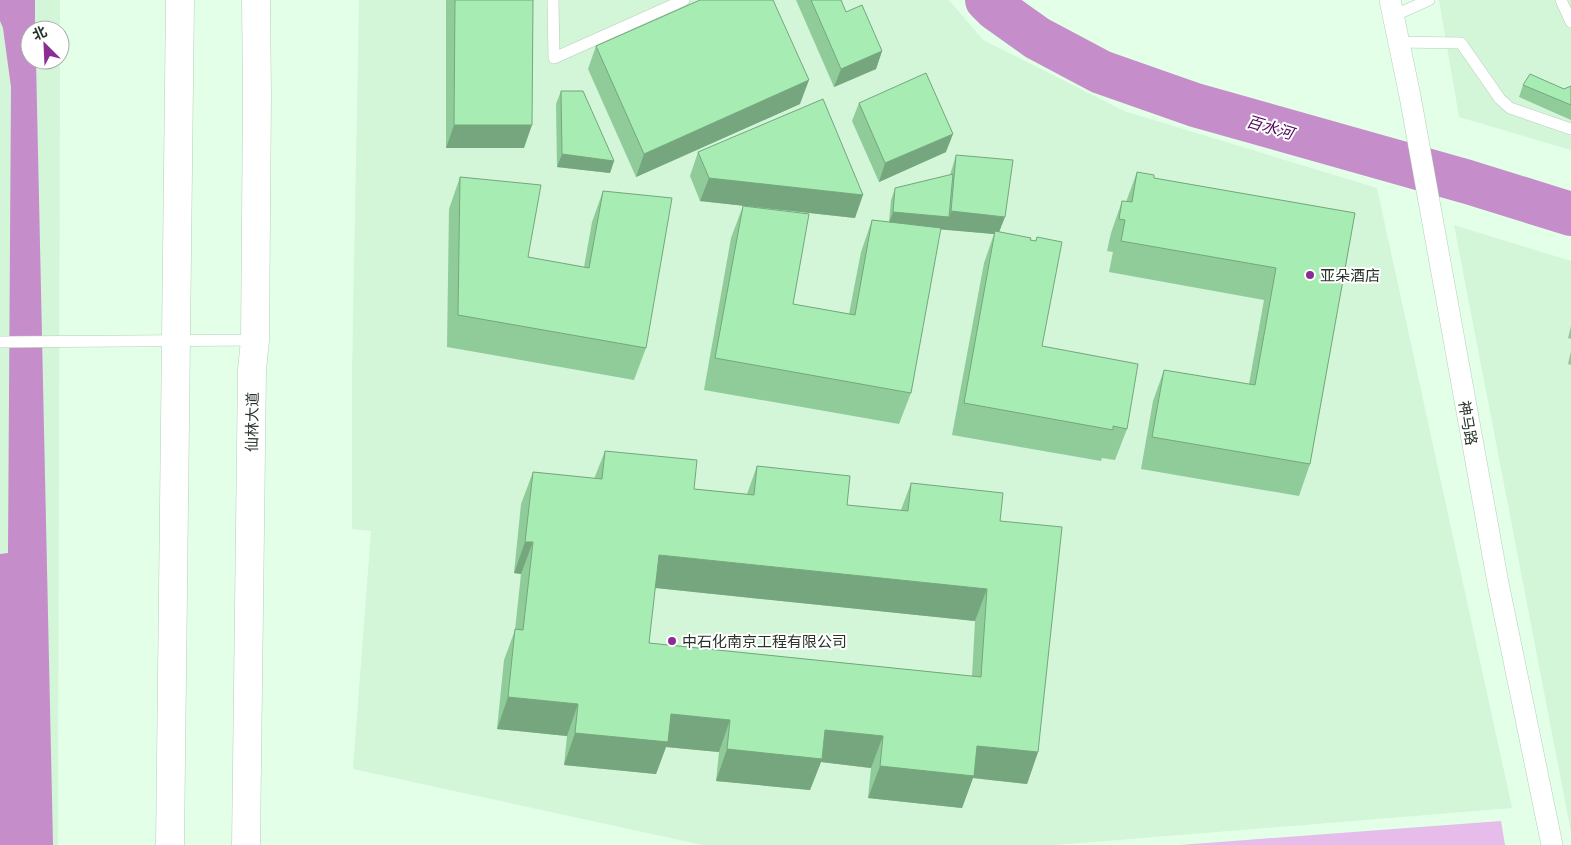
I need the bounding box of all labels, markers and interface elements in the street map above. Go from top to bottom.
north arrow [20,20,70,70]
text: 北 [30,22,50,44]
water label: 百水河 [1244,111,1299,144]
place label: 亚朵酒店 [1320,266,1380,285]
marker: 亚朵酒店 [1304,269,1316,281]
street label: 仙林大道 [242,392,262,452]
street label: 神马路 [1455,399,1481,447]
place label: 中石化南京工程有限公司 [682,632,847,651]
marker: 中石化南京工程有限公司 [666,635,678,647]

